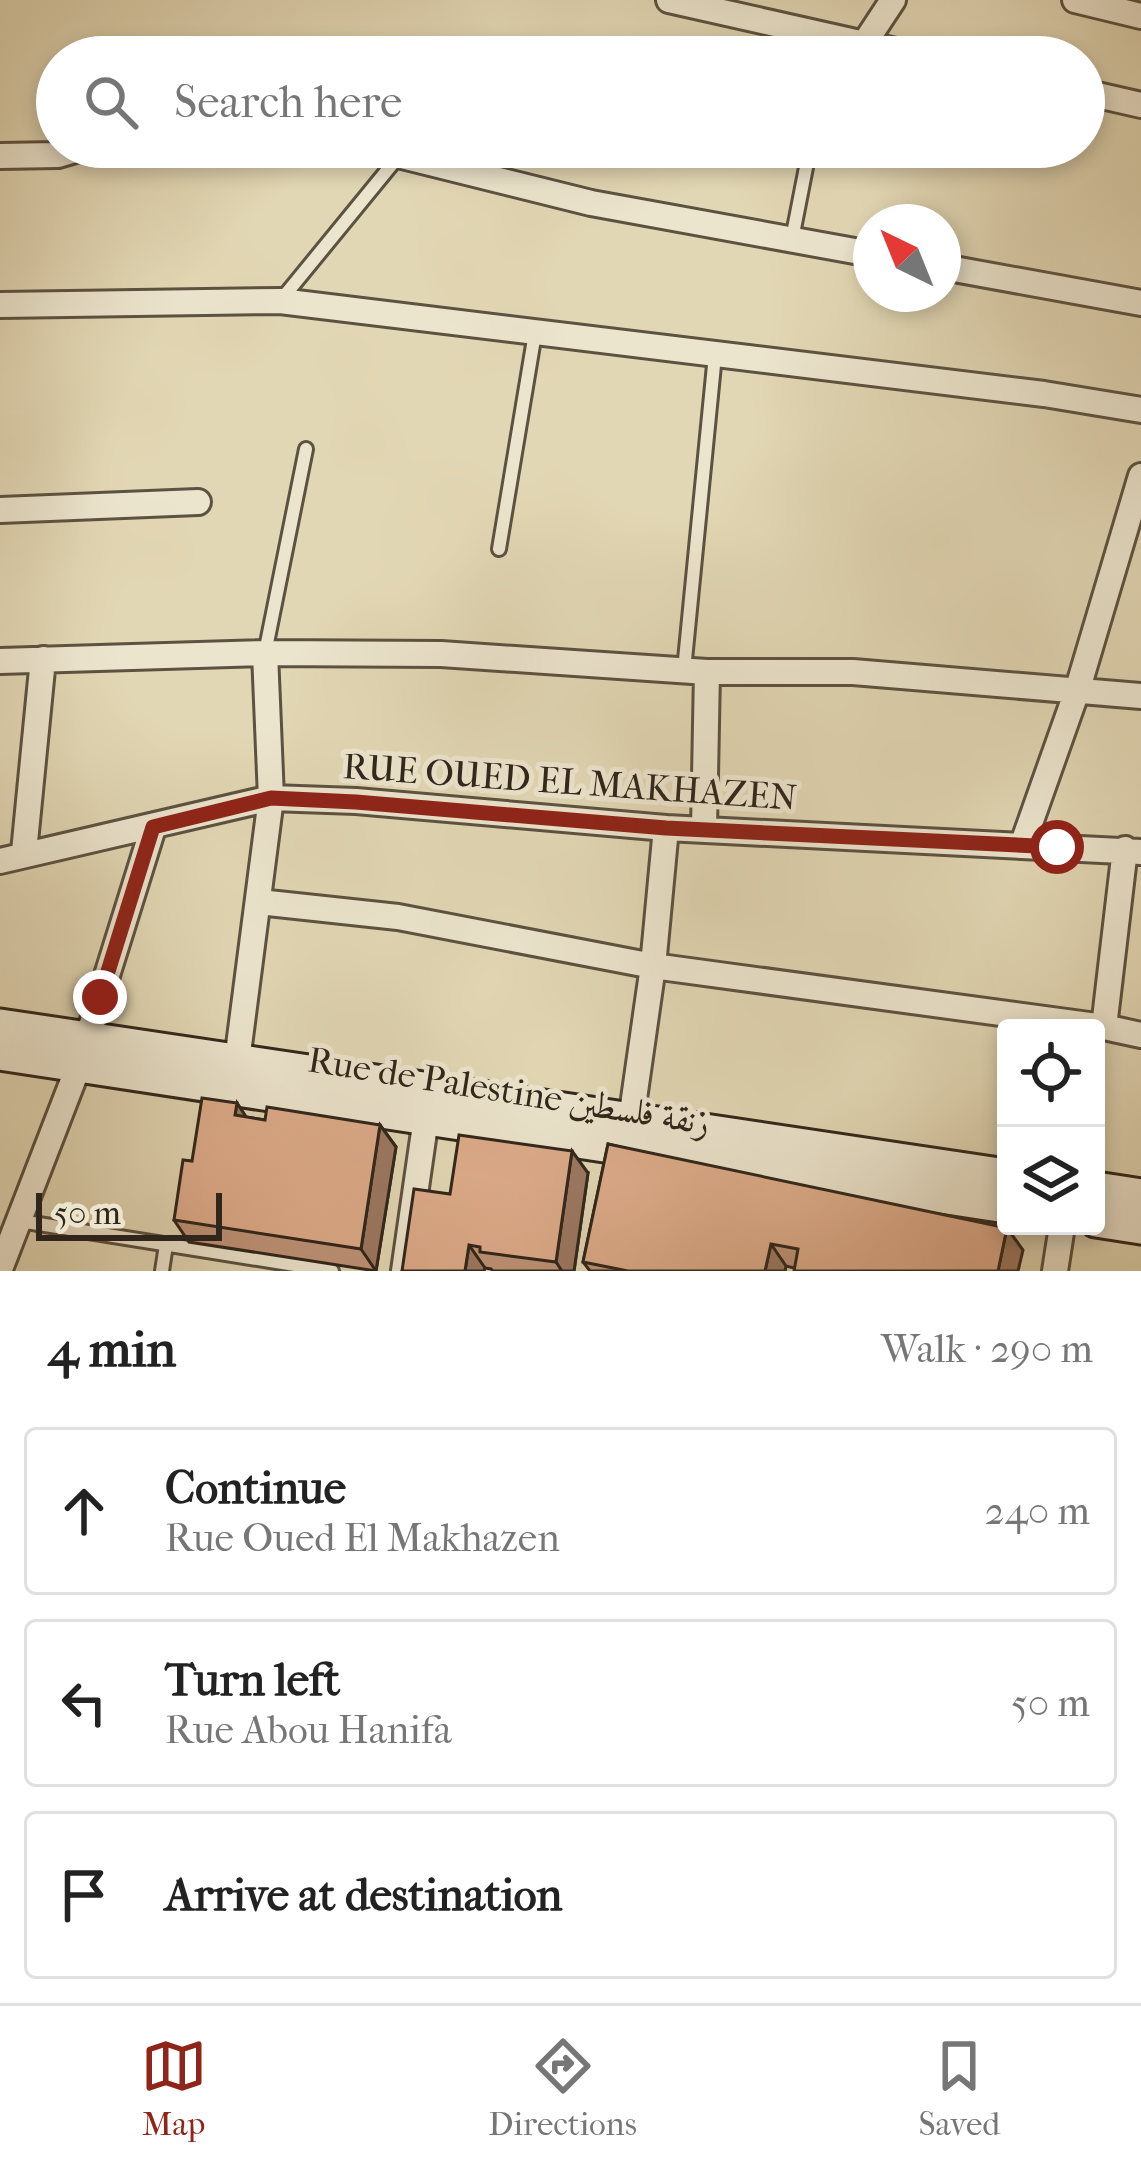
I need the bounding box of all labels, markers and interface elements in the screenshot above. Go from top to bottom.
search box [36,36,1105,168]
icon: search [78,69,144,135]
text: Search here [174,76,402,129]
north arrow [853,204,961,312]
street label: RUE OUED EL MAKHAZEN [342,745,798,819]
route start [1030,820,1084,874]
route end [73,970,127,1024]
map controls [997,1019,1105,1235]
button: locate [997,1019,1105,1127]
street label: Rue de Palestine زنقة فلسطين [305,1038,713,1144]
button: layers [997,1127,1105,1235]
scale bar [36,1187,222,1240]
text: 50 m [54,1194,121,1233]
text: 4 min [48,1319,176,1379]
text: Walk · 290 m [881,1326,1093,1372]
text: Continue [165,1462,346,1515]
icon: ahead [51,1478,117,1544]
text: 240 m [985,1488,1090,1534]
text: Rue Oued El Makhazen [165,1515,560,1561]
text: Turn left [165,1654,340,1707]
icon: left [51,1670,117,1736]
text: 50 m [1011,1680,1090,1726]
text: Rue Abou Hanifa [165,1707,452,1753]
icon: arrive [51,1862,117,1928]
text: Arrive at destination [165,1869,562,1922]
tab: Map [141,2033,207,2144]
tab: Directions [488,2033,637,2144]
tab: Saved [918,2033,1000,2144]

